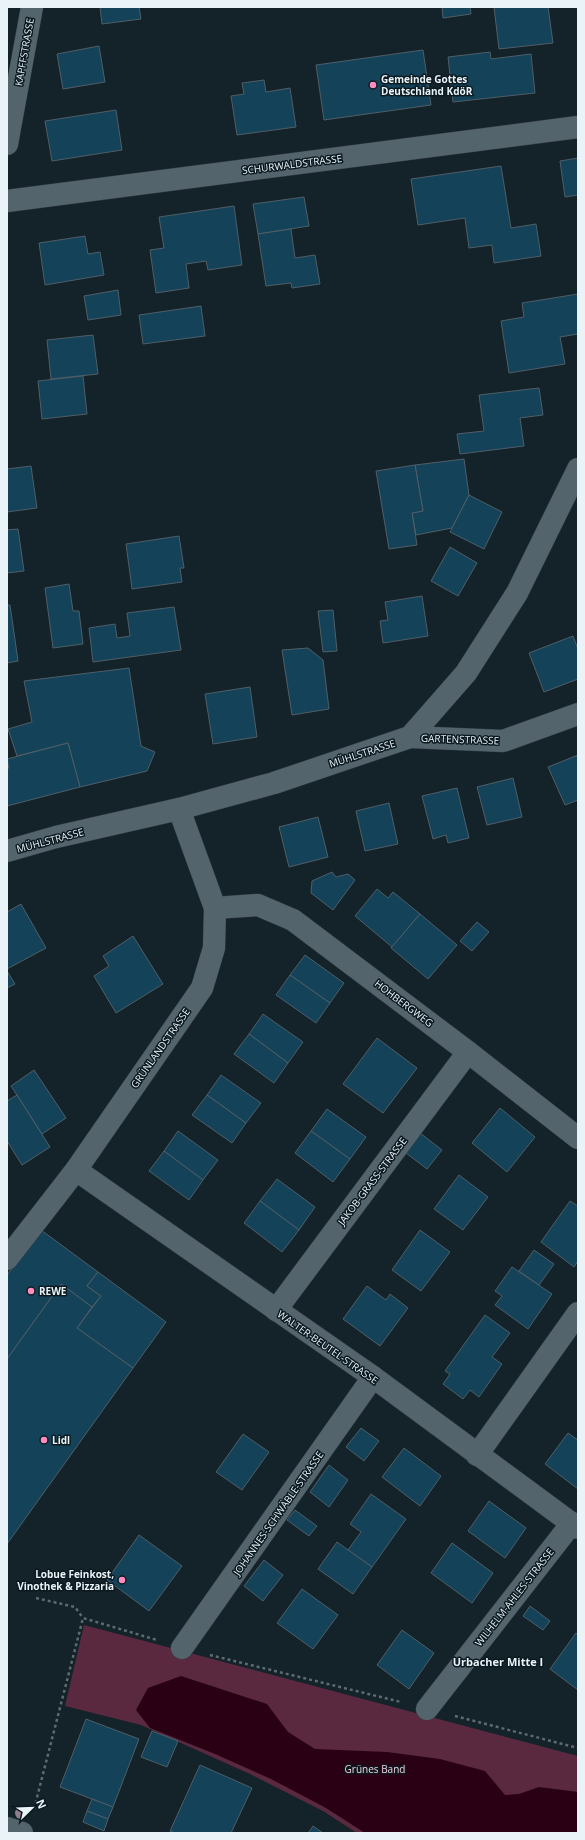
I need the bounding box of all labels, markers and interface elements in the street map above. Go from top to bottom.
street label: KAPFFSTRASSE [11,17,37,87]
place label: Gemeinde Gottes Deutschland KdöR [381,72,473,98]
marker: Gemeinde Gottes Deutschland KdöR [368,80,378,90]
street label: SCHURWALDSTRASSE [241,151,343,177]
street label: GARTENSTRASSE [421,731,499,747]
street label: MÜHLSTRASSE [327,736,397,770]
street label: MÜHLSTRASSE [15,824,85,856]
street label: HOHBERGWEG [372,976,436,1030]
street label: GRÜNLANDSTRASSE [127,1005,193,1091]
street label: JAKOB-GRASS-STRASSE [334,1134,410,1229]
place label: REWE [39,1284,67,1298]
marker: REWE [26,1286,36,1296]
street label: WALTER-BEUTEL-STRASSE [275,1307,381,1387]
place label: Lidl [52,1433,70,1447]
marker: Lidl [39,1435,49,1445]
street label: JOHANNES-SCHWÄBLE-STRASSE [229,1448,326,1579]
street label: WILHELM-AHLES-STRASSE [471,1545,557,1649]
place label: Lobue Feinkost, Vinothek & Pizzaria [17,1567,114,1593]
marker: Lobue Feinkost, Vinothek & Pizzaria [117,1575,127,1585]
district label: Urbacher Mitte I [453,1654,543,1669]
park label: Grünes Band [345,1762,405,1776]
north arrow [12,1788,52,1828]
text: N [33,1797,50,1811]

